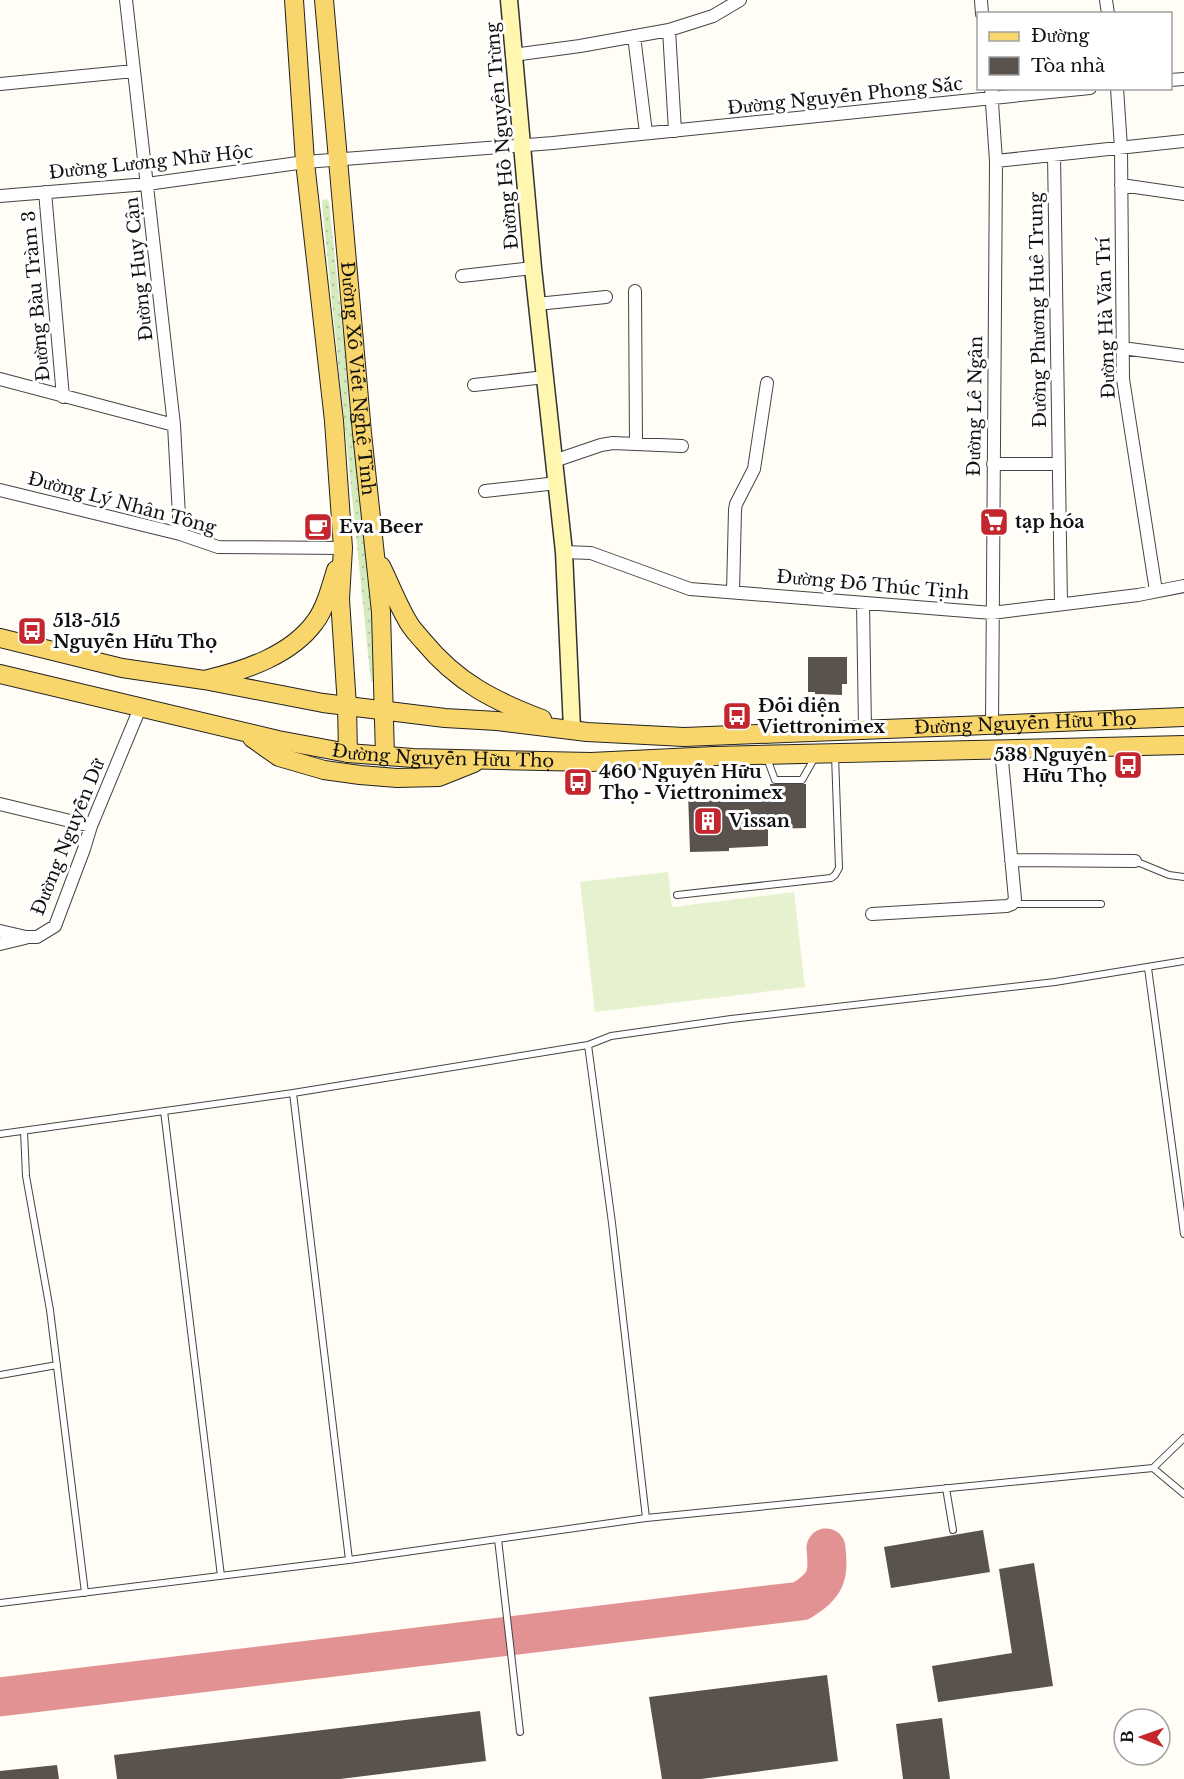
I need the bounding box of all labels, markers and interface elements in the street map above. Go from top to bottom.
legend [977,12,1172,90]
street label: Đường Hồ Nguyên Trừng [481,21,523,251]
text: Đường [1031,25,1090,47]
text: Tòa nhà [1031,55,1105,77]
street label: Đường Nguyễn Phong Sắc [726,73,964,119]
street label: Đường Lương Nhữ Hộc [48,140,255,184]
street label: Đường Phương Huê Trung [1025,192,1051,428]
street label: Đường Huy Cận [121,196,157,342]
street label: Đường Bàu Tràm 3 [18,210,54,382]
street label: Đường Hà Văn Trí [1092,236,1120,399]
street label: Đường Xô Viết Nghệ Tĩnh [336,260,380,497]
street label: Đường Lê Ngân [963,335,987,477]
street label: Đường Lý Nhân Tông [25,467,219,539]
supermarket icon: tạp hóa [978,506,1010,538]
cafe icon: Eva Beer [302,511,334,543]
place label: tạp hóa [1015,511,1085,533]
place label: Eva Beer [339,516,423,538]
street label: Đường Đỗ Thúc Tịnh [776,566,970,604]
place label: 513-515 Nguyễn Hữu Thọ [53,610,217,653]
bus stop icon: 513-515 Nguyễn Hữu Thọ [16,615,48,647]
place label: Đối diện Viettronimex [757,695,886,738]
bus stop icon: Đối diện Viettronimex [721,700,753,732]
street label: Đường Nguyễn Hữu Thọ [914,708,1137,739]
street label: Đường Nguyễn Hữu Thọ [330,739,554,772]
place label: 538 Nguyễn Hữu Thọ [994,744,1107,787]
bus stop icon: 538 Nguyễn Hữu Thọ [1112,749,1144,781]
street label: Đường Nguyễn Dữ [27,755,110,918]
place label: 460 Nguyễn Hữu Thọ - Viettronimex [599,761,783,804]
bus stop icon: 460 Nguyễn Hữu Thọ - Viettronimex [562,766,594,798]
building icon: Vissan [692,805,724,837]
place label: Vissan [728,810,790,832]
north arrow [1112,1707,1172,1767]
text: B [1117,1730,1137,1743]

